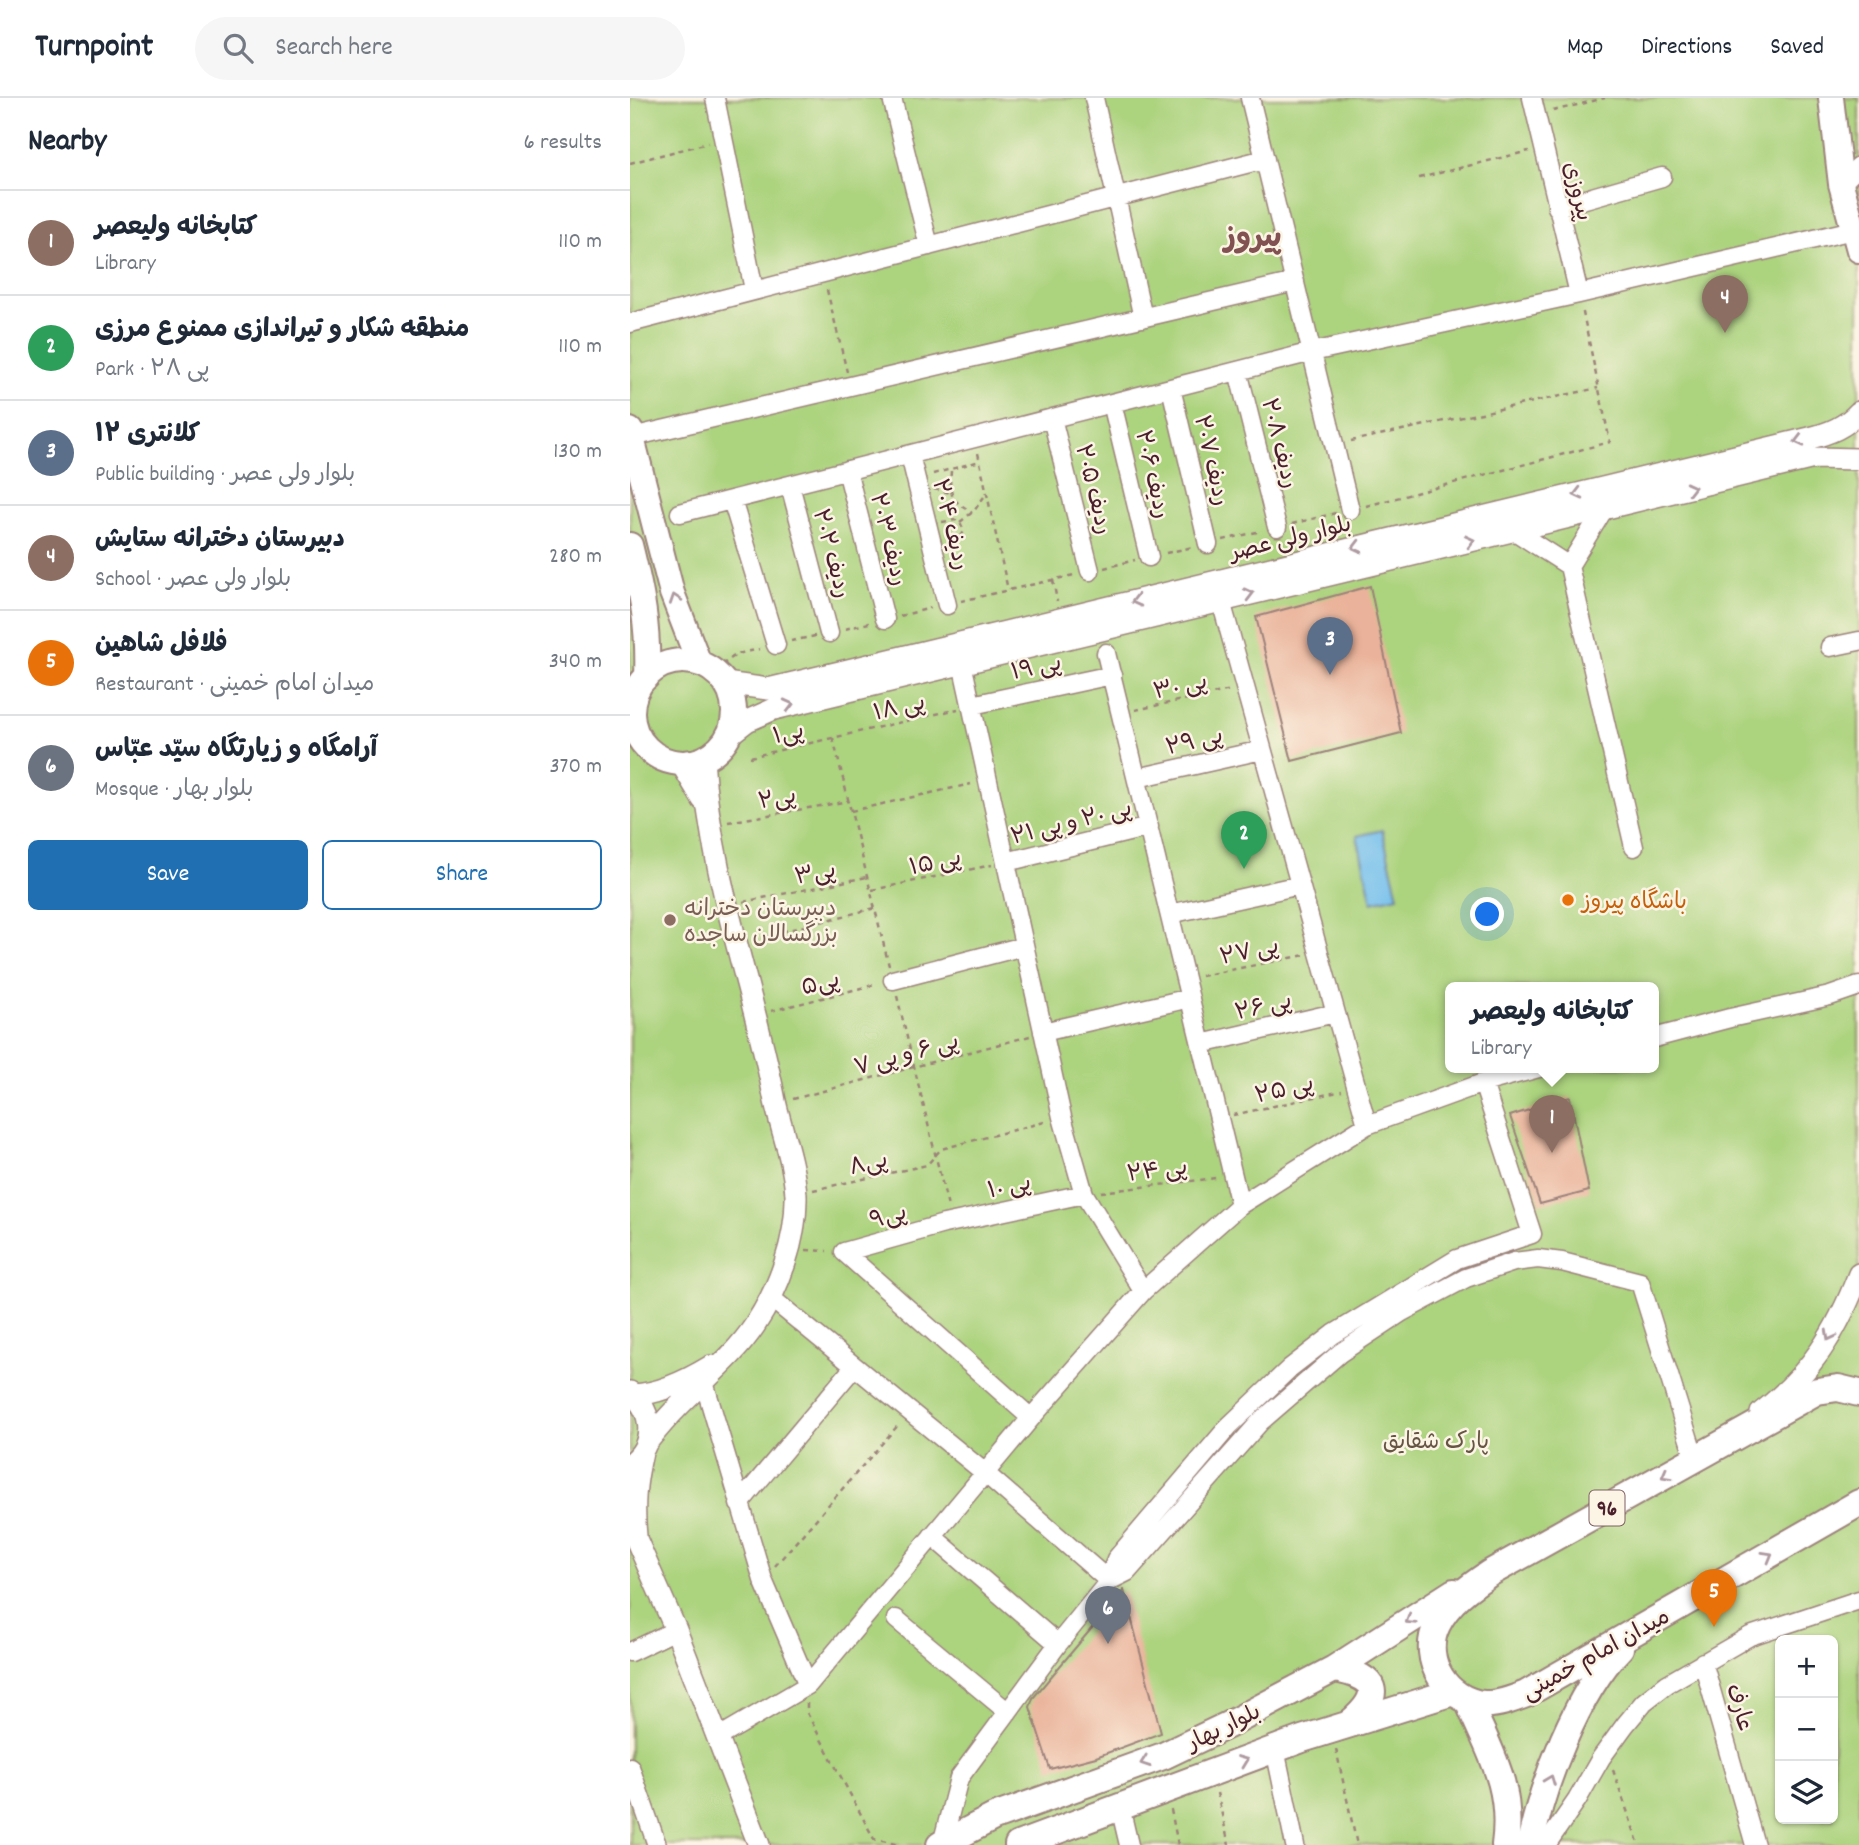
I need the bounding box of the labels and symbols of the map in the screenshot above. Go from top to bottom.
street label: پیروزی [1552,159,1599,225]
district label: پیروز [1221,219,1282,262]
pin: 4 [1702,275,1748,333]
street label: ردیف ۲۰۸ [1250,395,1305,493]
street label: ردیف ۲۰۷ [1183,412,1236,509]
street label: ردیف ۲۰۶ [1124,427,1177,522]
one-way arrow [1793,433,1805,447]
street label: ردیف ۲۰۵ [1064,441,1119,538]
street label: ردیف ۲۰۴ [921,476,976,574]
one-way arrow [1685,482,1697,496]
one-way arrow [1572,486,1584,500]
street label: ردیف ۲۰۳ [859,490,914,590]
street label: ردیف ۲۰۲ [802,505,857,602]
street label: بلوار ولی عصر [1224,509,1355,572]
one-way arrow [1464,535,1476,549]
one-way arrow [1351,539,1363,554]
one-way arrow [1243,588,1255,602]
one-way arrow [1130,593,1142,607]
one-way arrow [669,594,683,606]
pin: 3 [1307,617,1353,675]
street label: پی ۱۹ [1008,648,1065,691]
street label: پی ۳۰ [1151,667,1211,710]
street label: پی ۱۸ [871,687,929,731]
one-way arrow [783,699,795,713]
street label: پی۱ [770,716,808,755]
street label: پی ۲۹ [1163,721,1227,766]
street label: پی۲ [756,781,799,820]
street label: پی ۲۰ و پی ۲۱ [1008,793,1136,855]
pin: 2 [1221,811,1267,869]
street label: پی ۱۵ [907,843,965,886]
street label: پی۳ [792,855,839,896]
place label: باشگاه پیروز [1580,887,1687,920]
marker: باشگاه پیروز [1560,892,1576,908]
place label: دبیرستان دخترانه بزرگسالان ساجده [684,894,838,953]
your location [1470,897,1504,931]
marker: دبیرستان دخترانه بزرگسالان ساجده [662,912,678,928]
street label: پی ۲۷ [1217,931,1282,976]
street label: پی۵ [798,965,844,1006]
street label: پی ۲۶ [1232,986,1295,1031]
street label: پی ۶ و پی ۷ [851,1027,963,1086]
street label: پی ۲۵ [1252,1069,1317,1114]
pin: 1 [1529,1095,1575,1153]
street label: پی۸ [846,1145,891,1186]
street label: پی ۲۴ [1125,1152,1190,1193]
street label: پی ۱۰ [985,1168,1035,1209]
street label: پی۹ [867,1197,911,1239]
one-way arrow [1825,1329,1838,1341]
park label: پارک شقایق [1383,1427,1489,1460]
one-way arrow [1661,1467,1673,1480]
road number: 96 [1590,1490,1625,1526]
one-way arrow [1760,1551,1773,1564]
pin: 5 [1691,1569,1737,1627]
pin: 6 [1085,1586,1131,1644]
street label: میدان امام خمینی [1517,1602,1677,1710]
one-way arrow [1404,1611,1417,1624]
street label: عارف [1715,1680,1760,1736]
street label: بلوار بهار [1180,1697,1267,1762]
one-way arrow [1140,1754,1152,1768]
one-way arrow [1237,1756,1249,1770]
one-way arrow [1541,1774,1555,1786]

